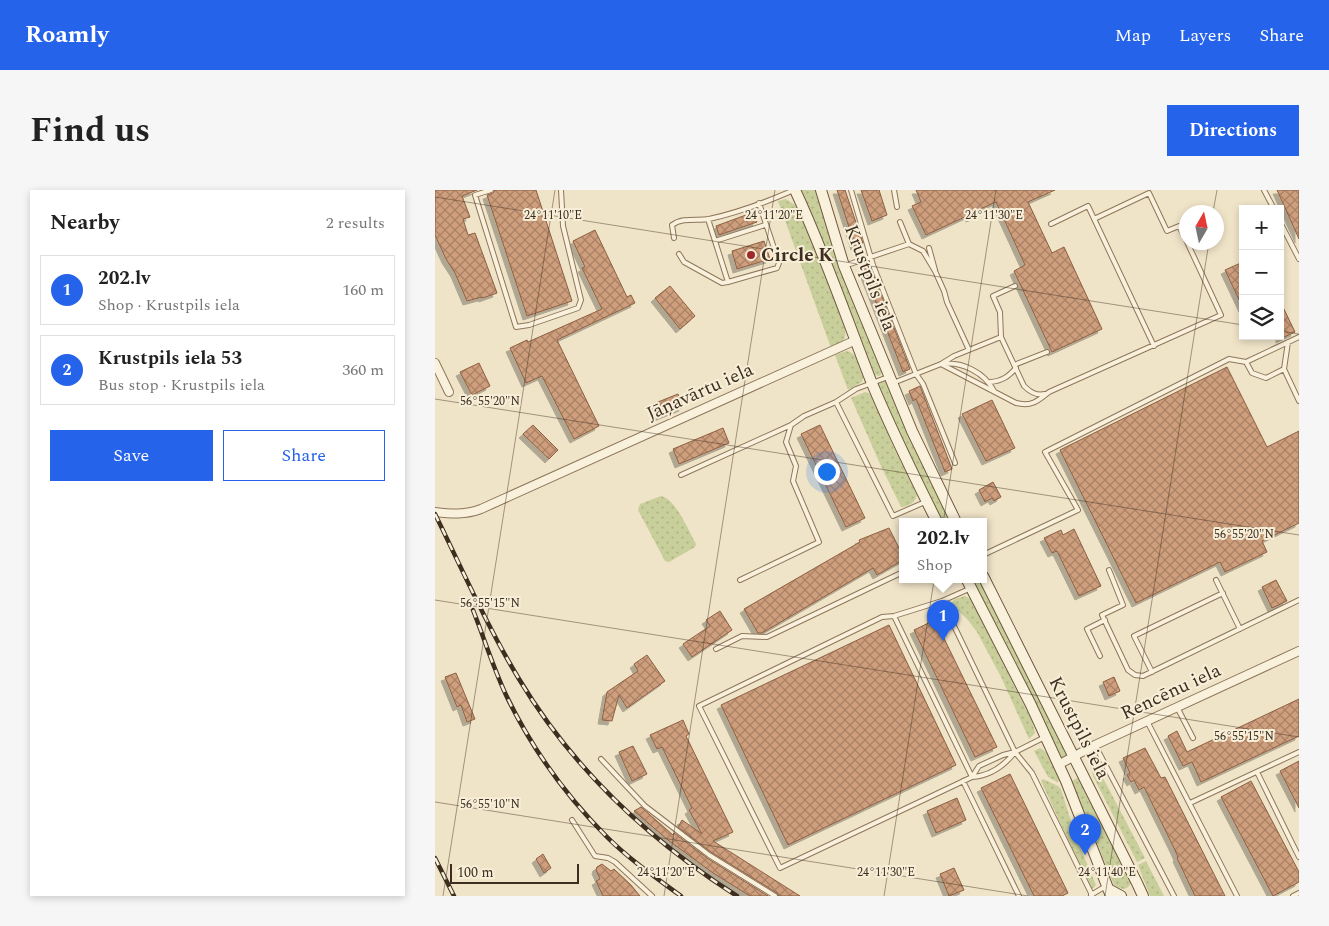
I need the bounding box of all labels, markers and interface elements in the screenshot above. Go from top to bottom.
text: Roamly [25,17,109,53]
text: Map [1115,22,1151,49]
text: Layers [1179,22,1231,49]
text: Share [1259,22,1304,49]
text: Find us [30,104,150,157]
button: Directions [1167,105,1299,156]
north arrow [1179,205,1224,250]
map controls [1239,205,1284,340]
button: + [1239,205,1284,250]
text: 24°11'10"E [524,206,582,225]
text: 24°11'20"E [745,206,803,225]
text: 24°11'30"E [965,206,1023,225]
text: Nearby [50,207,120,239]
text: 2 results [326,211,385,235]
street label: Krustpils iela [836,220,904,336]
place label: Circle K [761,241,833,270]
marker: Circle K [745,249,757,261]
button: − [1239,250,1284,295]
text: 202.lv [98,264,150,293]
text: 1 [63,278,71,302]
text: 160 m [342,278,384,302]
text: Shop · Krustpils iela [98,293,240,317]
button: layers [1239,295,1284,340]
text: Krustpils iela 53 [98,344,242,373]
street label: Jāņavārtu iela [642,355,759,429]
text: 2 [63,358,71,382]
text: 360 m [342,358,384,382]
text: Bus stop · Krustpils iela [98,373,265,397]
text: 56°55'20"N [460,392,520,411]
button: Save [50,430,213,481]
button: Share [223,430,385,481]
your location [814,459,840,485]
popup [899,518,987,583]
text: 202.lv [917,524,969,553]
text: 56°55'20"N [1214,525,1274,544]
text: Shop [917,553,952,577]
text: 56°55'15"N [460,594,520,613]
pin: 1 [927,600,959,641]
street label: Rencēnu iela [1116,656,1227,728]
street label: Krustpils iela [1041,671,1118,785]
text: 56°55'15"N [1214,727,1274,746]
text: 56°55'10"N [460,795,520,814]
pin: 2 [1069,814,1101,855]
scale bar [450,861,579,884]
text: 100 m [457,862,494,883]
text: 24°11'20"E [637,863,695,882]
text: 24°11'30"E [857,863,915,882]
text: 24°11'40"E [1078,863,1136,882]

